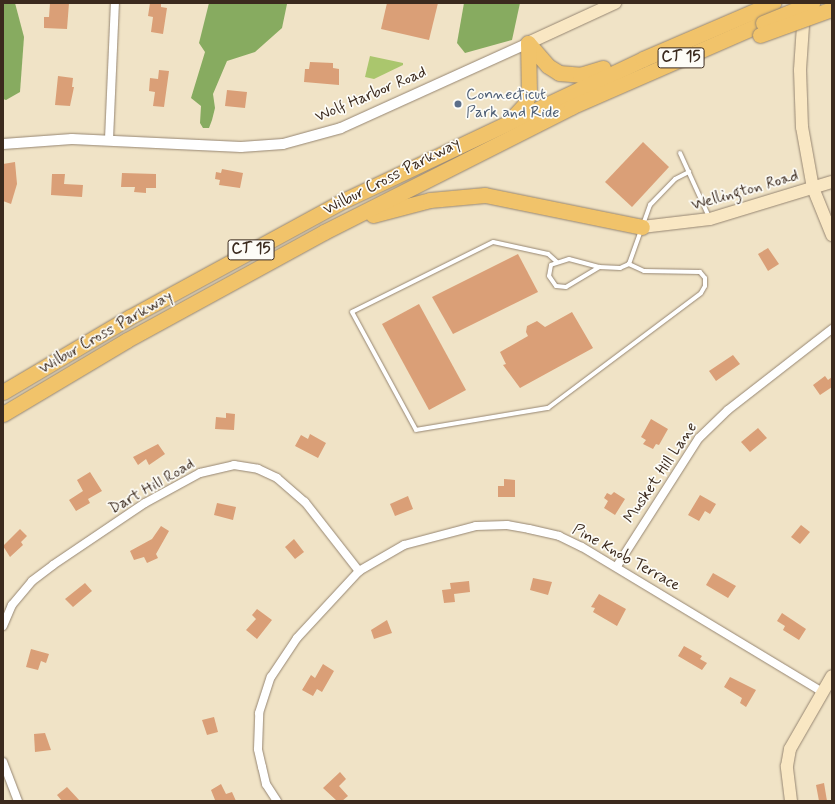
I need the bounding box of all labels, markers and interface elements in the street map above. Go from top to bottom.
road number: CT 15 [657,45,705,71]
street label: Wolf Harbor Road [312,63,430,127]
place label: Connecticut Park and Ride [466,85,559,123]
marker: Connecticut Park and Ride [453,99,463,109]
street label: Wilbur Cross Parkway [321,135,463,219]
street label: Wellington Road [690,167,800,215]
road number: CT 15 [227,237,275,263]
street label: Wilbur Cross Parkway [37,287,175,379]
street label: Musket Hill Lane [620,419,702,527]
street label: Dart Hill Road [106,455,198,519]
street label: Pine Knob Terrace [568,520,684,596]

